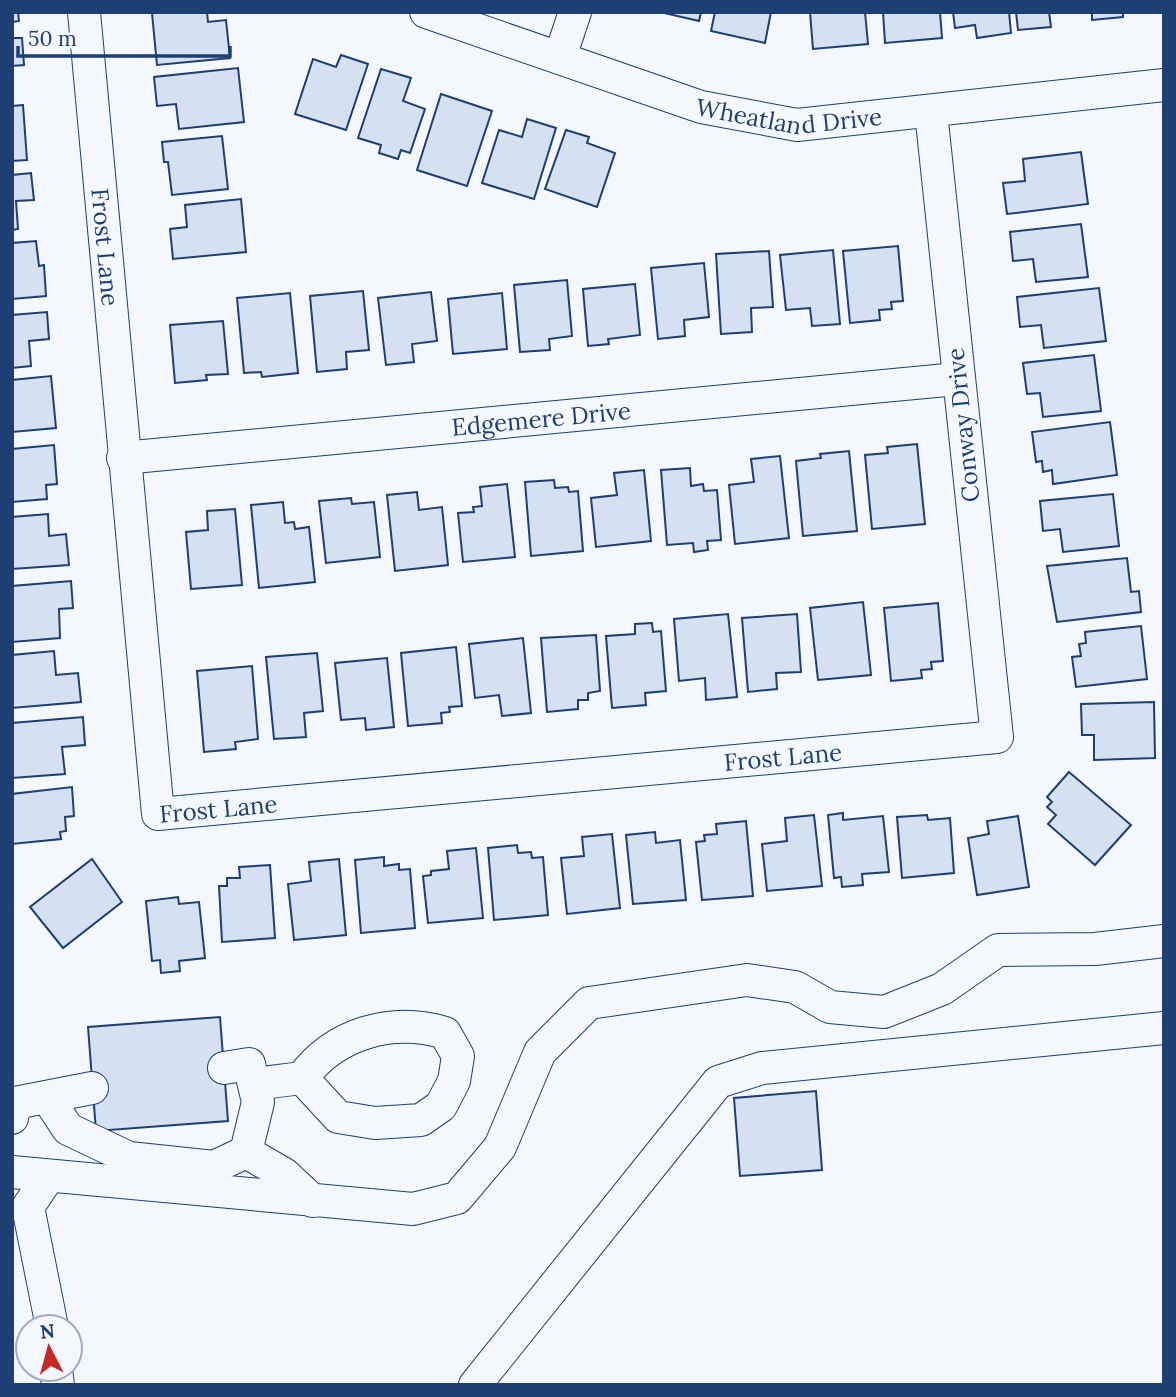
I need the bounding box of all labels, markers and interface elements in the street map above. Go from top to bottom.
scale bar [18,14,229,58]
text: 50 m [28,25,77,52]
street label: Wheatland Drive [694,91,883,141]
street label: Frost Lane [85,187,127,307]
street label: Conway Drive [939,346,987,504]
street label: Edgemere Drive [450,394,632,442]
street label: Frost Lane [723,736,843,777]
street label: Frost Lane [158,788,279,829]
north arrow [14,1313,84,1383]
text: N [39,1318,56,1344]

